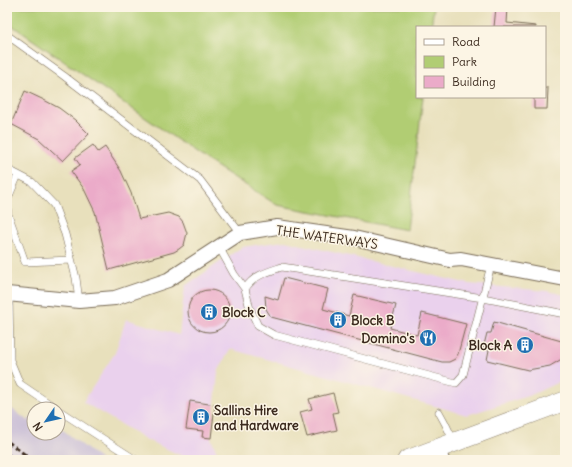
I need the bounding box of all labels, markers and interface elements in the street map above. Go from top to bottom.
legend [416,26,546,98]
text: Road [452,34,480,49]
text: Park [452,54,477,69]
text: Building [452,74,496,89]
street label: THE WATERWAYS [275,222,379,253]
building icon: Block C [199,302,219,322]
place label: Block C [222,304,266,321]
building icon: Block B [328,310,348,330]
place label: Block B [351,312,395,329]
restaurant icon: Domino's [418,328,438,348]
place label: Domino's [361,330,415,347]
building icon: Block A [515,335,535,355]
place label: Block A [469,337,513,354]
north arrow [26,401,66,441]
place label: Sallins Hire and Hardware [214,402,299,434]
building icon: Sallins Hire and Hardware [191,407,211,427]
text: N [30,420,46,434]

